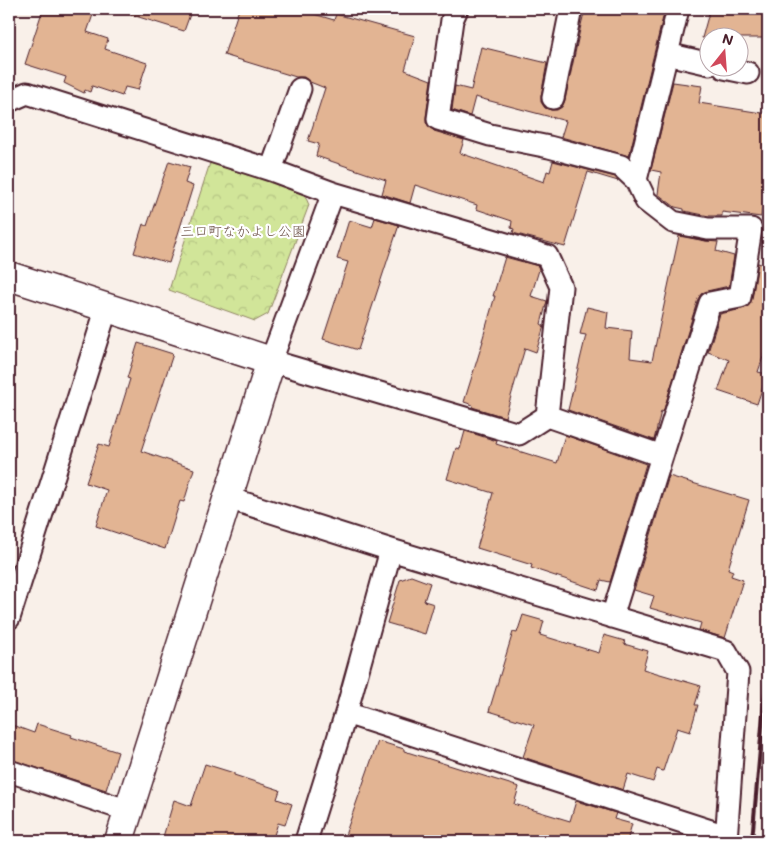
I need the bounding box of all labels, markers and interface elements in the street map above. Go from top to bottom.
north arrow [700,28,750,78]
text: N [720,28,736,50]
park label: 三口町なかよし公園 [180,221,306,240]

